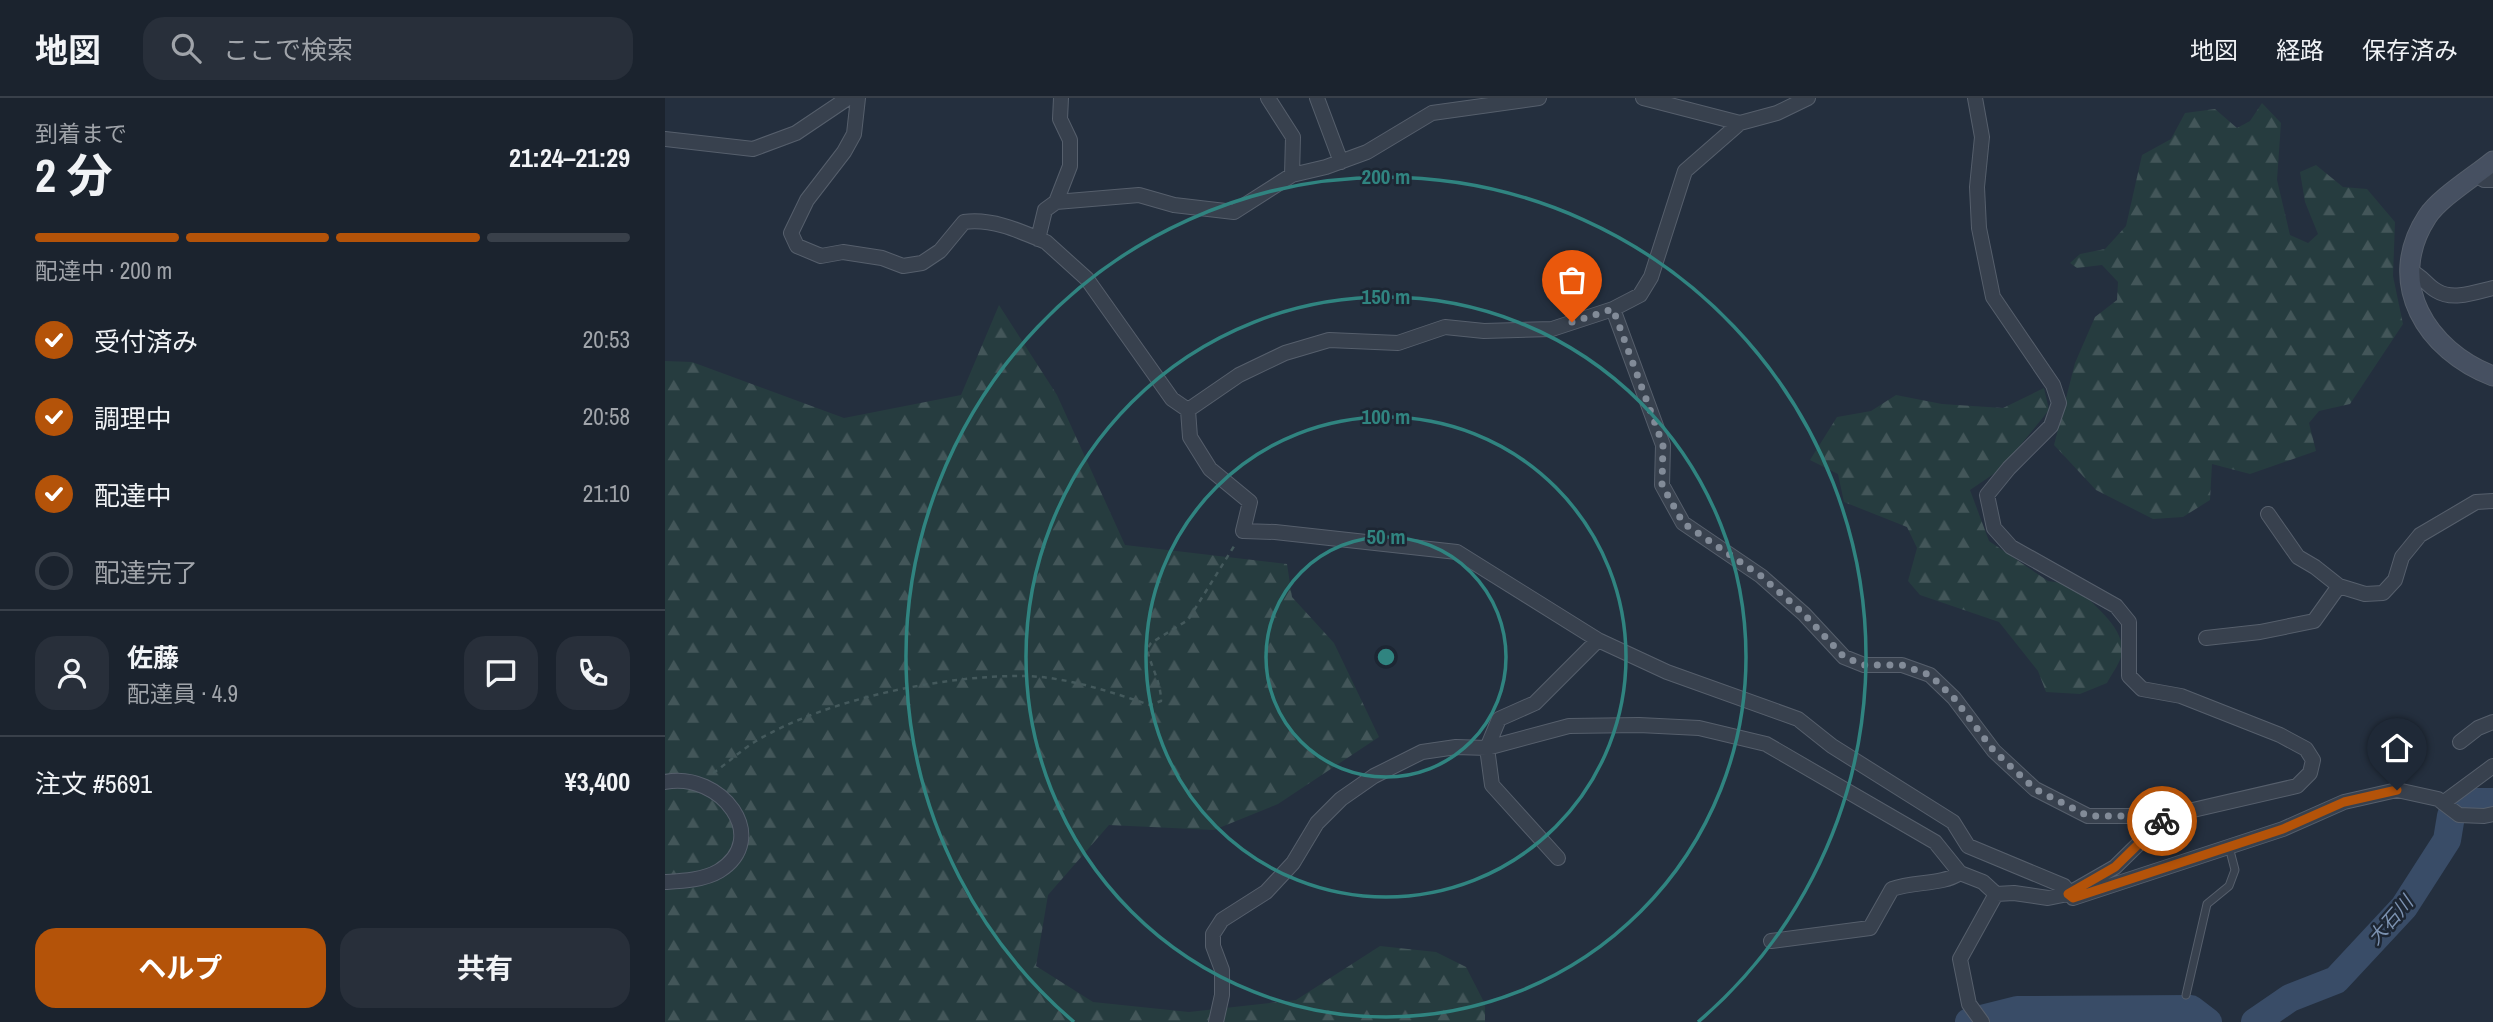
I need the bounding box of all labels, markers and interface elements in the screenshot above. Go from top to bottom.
search box [143,17,633,80]
text: 地図 [35,28,101,72]
icon: search [167,29,205,67]
text: ここで検索 [223,32,353,67]
text: 地図 [2190,34,2238,66]
text: 経路 [2276,34,2324,66]
text: 保存済み [2362,34,2458,66]
text: 到着まで [35,118,127,149]
text: 21:24–21:29 [509,140,630,175]
text: 2 分 [35,144,112,206]
text: 200 m [1362,162,1410,191]
pin [1542,250,1602,322]
text: 配達中 · 200 m [35,255,172,286]
icon: bag [1553,261,1591,299]
text: 150 m [1362,282,1410,311]
icon: check [35,321,73,359]
text: 受付済み [94,324,198,359]
text: 20:53 [583,324,630,355]
icon: check [35,398,73,436]
text: 調理中 [94,401,172,436]
text: 20:58 [583,401,630,432]
text: 100 m [1362,402,1410,431]
icon: check [35,475,73,513]
text: 配達中 [94,478,172,513]
text: 21:10 [583,478,630,509]
text: 50 m [1366,522,1406,551]
text: 配達完了 [94,555,198,590]
button: person [35,636,109,710]
button: chat [464,636,538,710]
button: phone [556,636,630,710]
text: 佐藤 [127,640,179,675]
centre of rings [1374,645,1398,669]
text: 配達員 · 4.9 [127,678,238,709]
pin [2367,718,2427,790]
icon: home [2378,729,2416,767]
text: ¥3,400 [565,764,630,799]
text: 注文 #5691 [35,766,152,801]
courier [2127,786,2197,856]
icon: bike [2143,802,2181,840]
water label: 大石川 [2361,888,2420,950]
button: ヘルプ [35,928,326,1008]
button: 共有 [340,928,630,1008]

